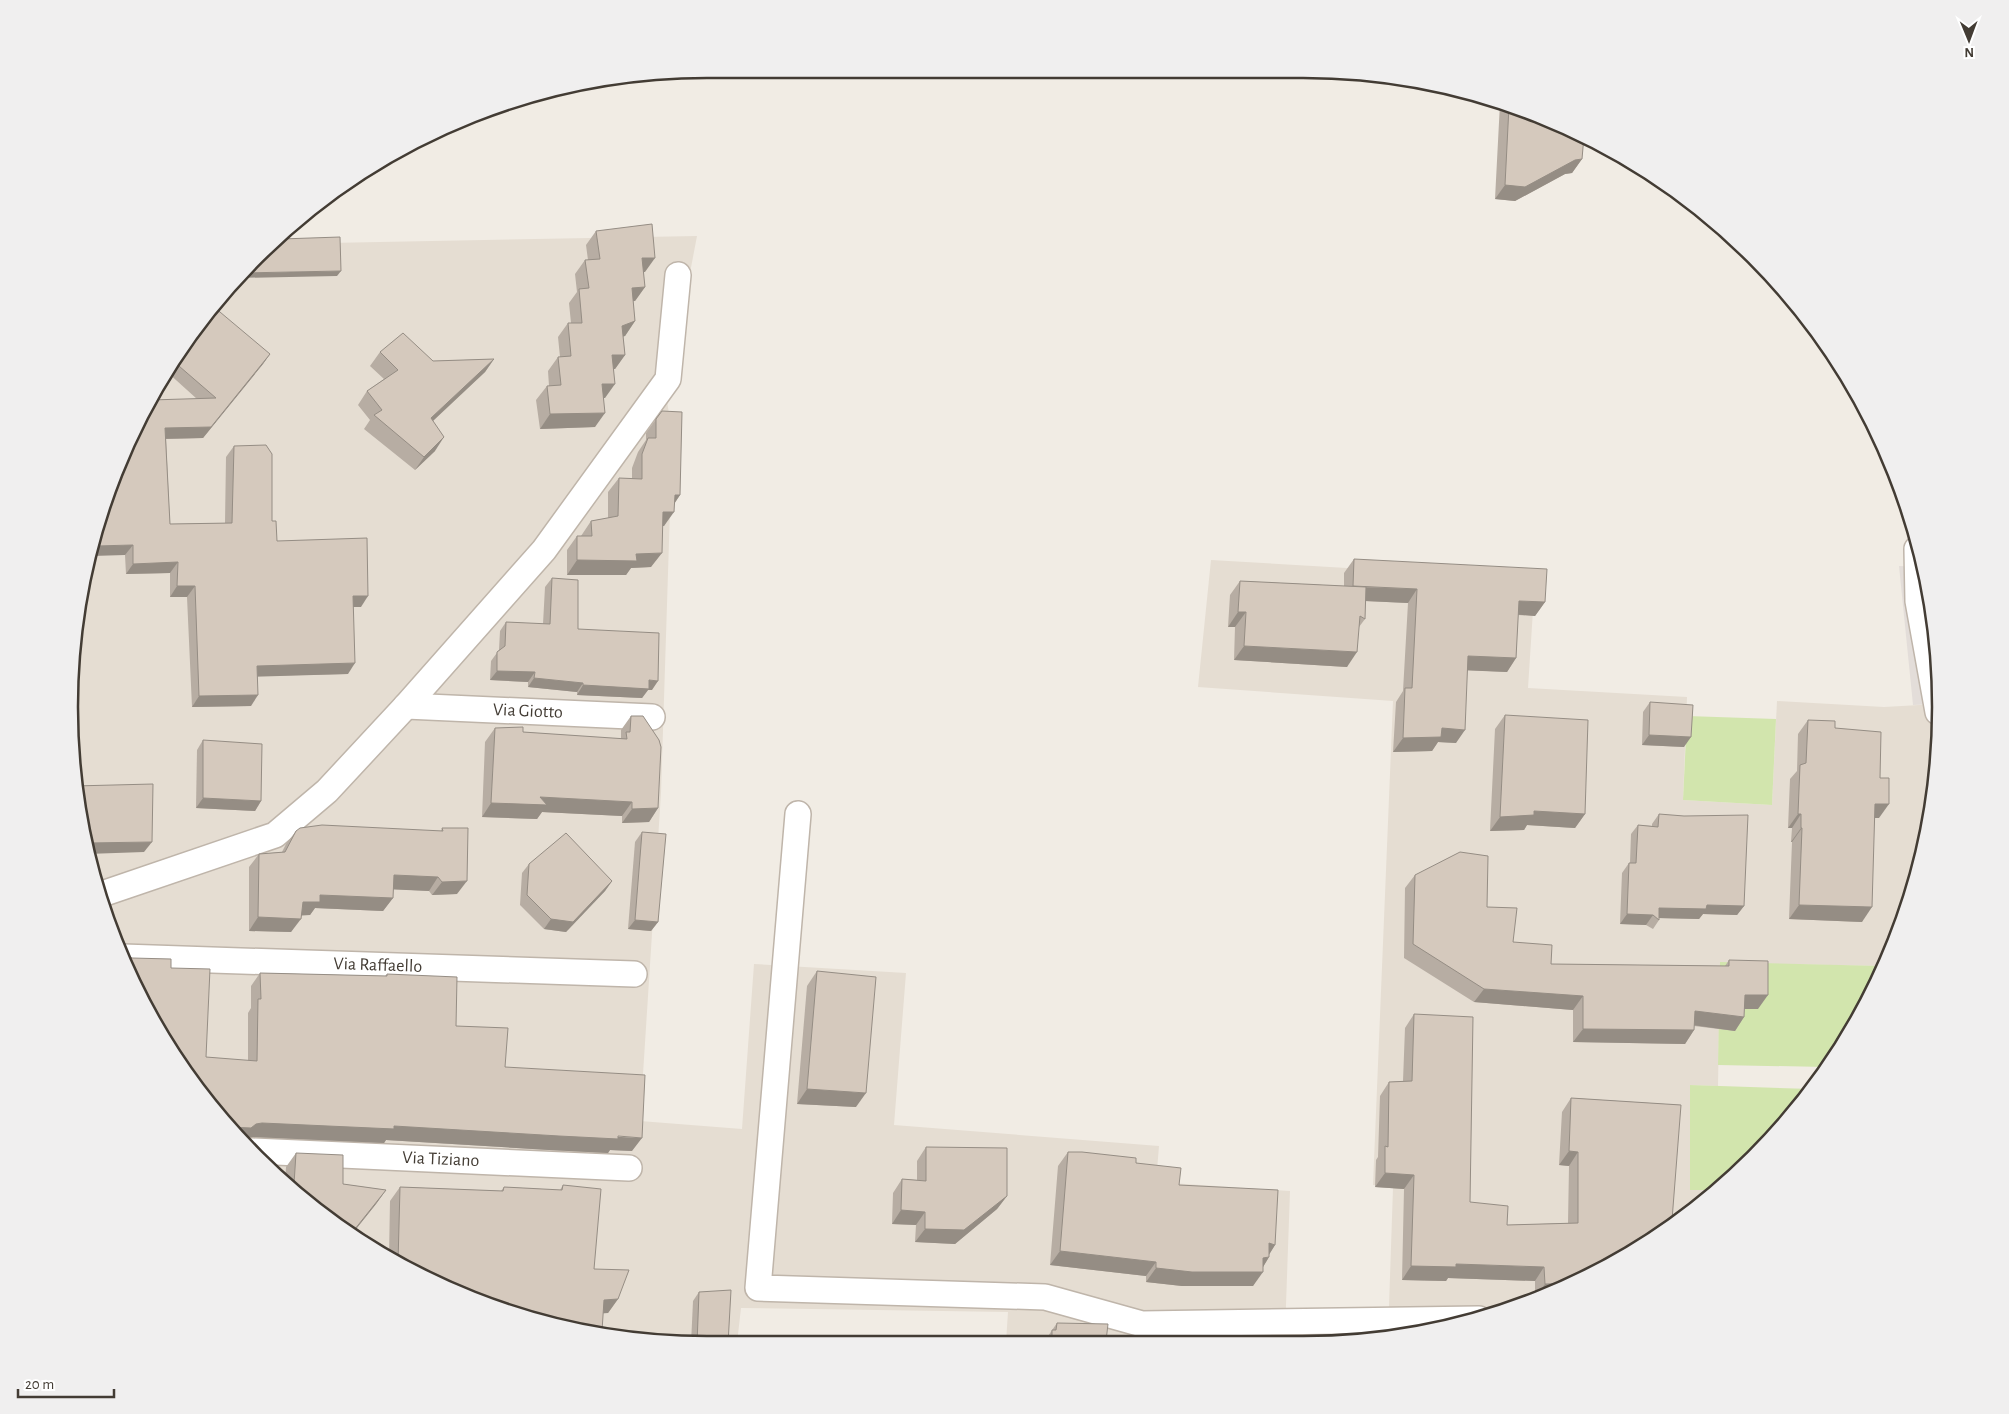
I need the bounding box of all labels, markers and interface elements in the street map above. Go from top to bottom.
north arrow [1944,15,1994,65]
text: N [1964,45,1974,59]
street label: Via Giotto [493,701,563,722]
street label: Via Raffaello [333,955,423,976]
street label: Via Tiziano [402,1149,480,1170]
scale bar [18,1366,114,1398]
text: 20 m [25,1377,54,1392]

